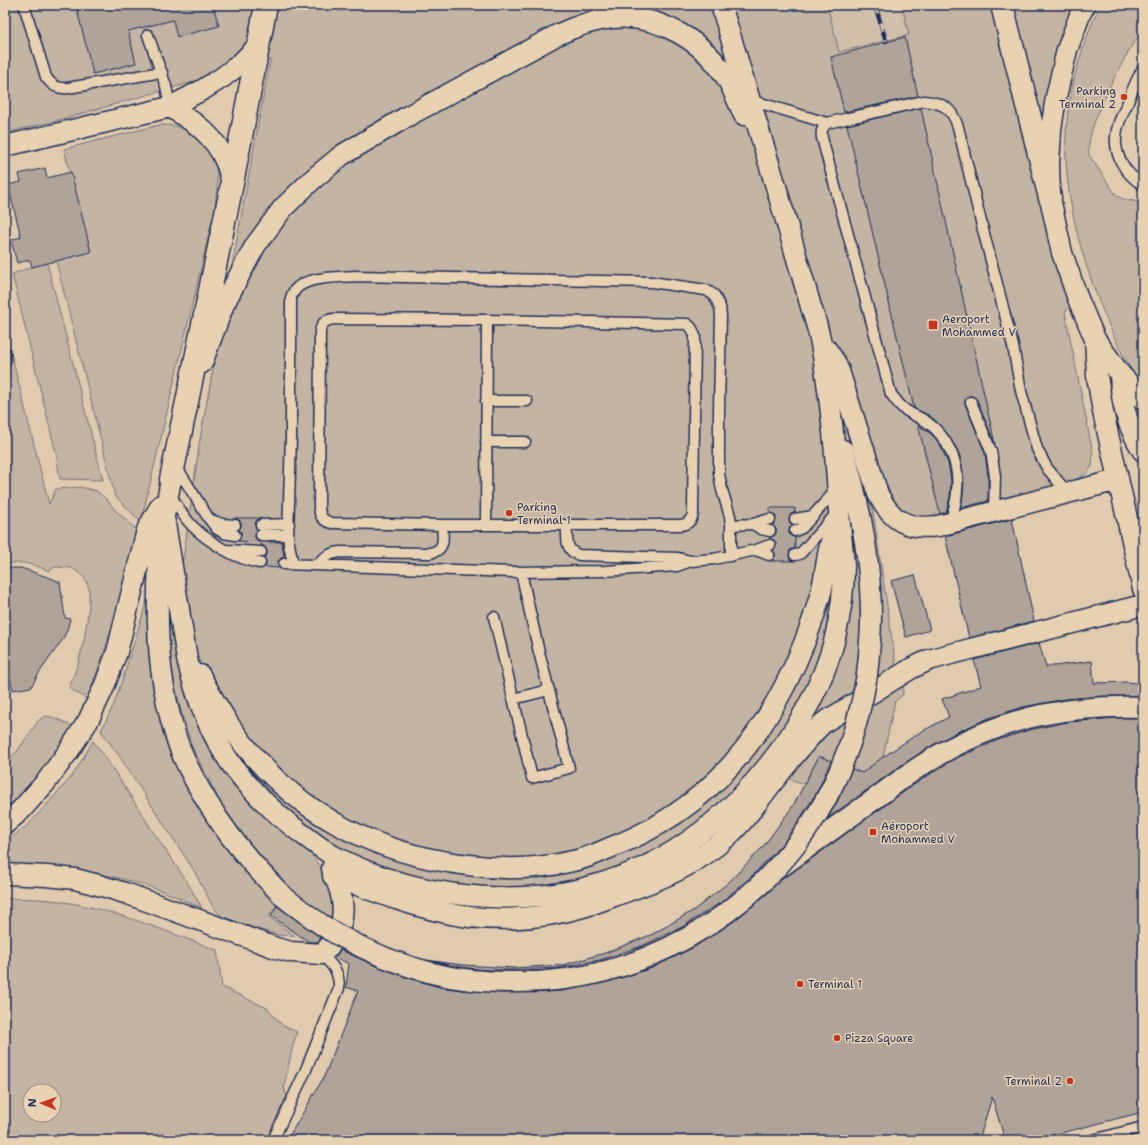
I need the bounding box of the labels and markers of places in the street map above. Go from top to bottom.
place label: Parking Terminal 2 [1059,84,1116,112]
marker: Parking Terminal 2 [1119,92,1129,102]
place label: Aeroport Mohammed V [942,312,1016,340]
marker: Aeroport Mohammed V [927,319,939,331]
place label: Parking Terminal 1 [517,500,571,528]
marker: Parking Terminal 1 [504,508,514,518]
place label: Aéroport Mohammed V [881,819,955,847]
marker: Aéroport Mohammed V [868,827,878,837]
place label: Terminal 1 [808,977,862,992]
marker: Terminal 1 [795,979,805,989]
place label: Pizza Square [845,1031,913,1046]
marker: Pizza Square [832,1033,842,1043]
place label: Terminal 2 [1005,1074,1062,1089]
marker: Terminal 2 [1065,1076,1075,1086]

